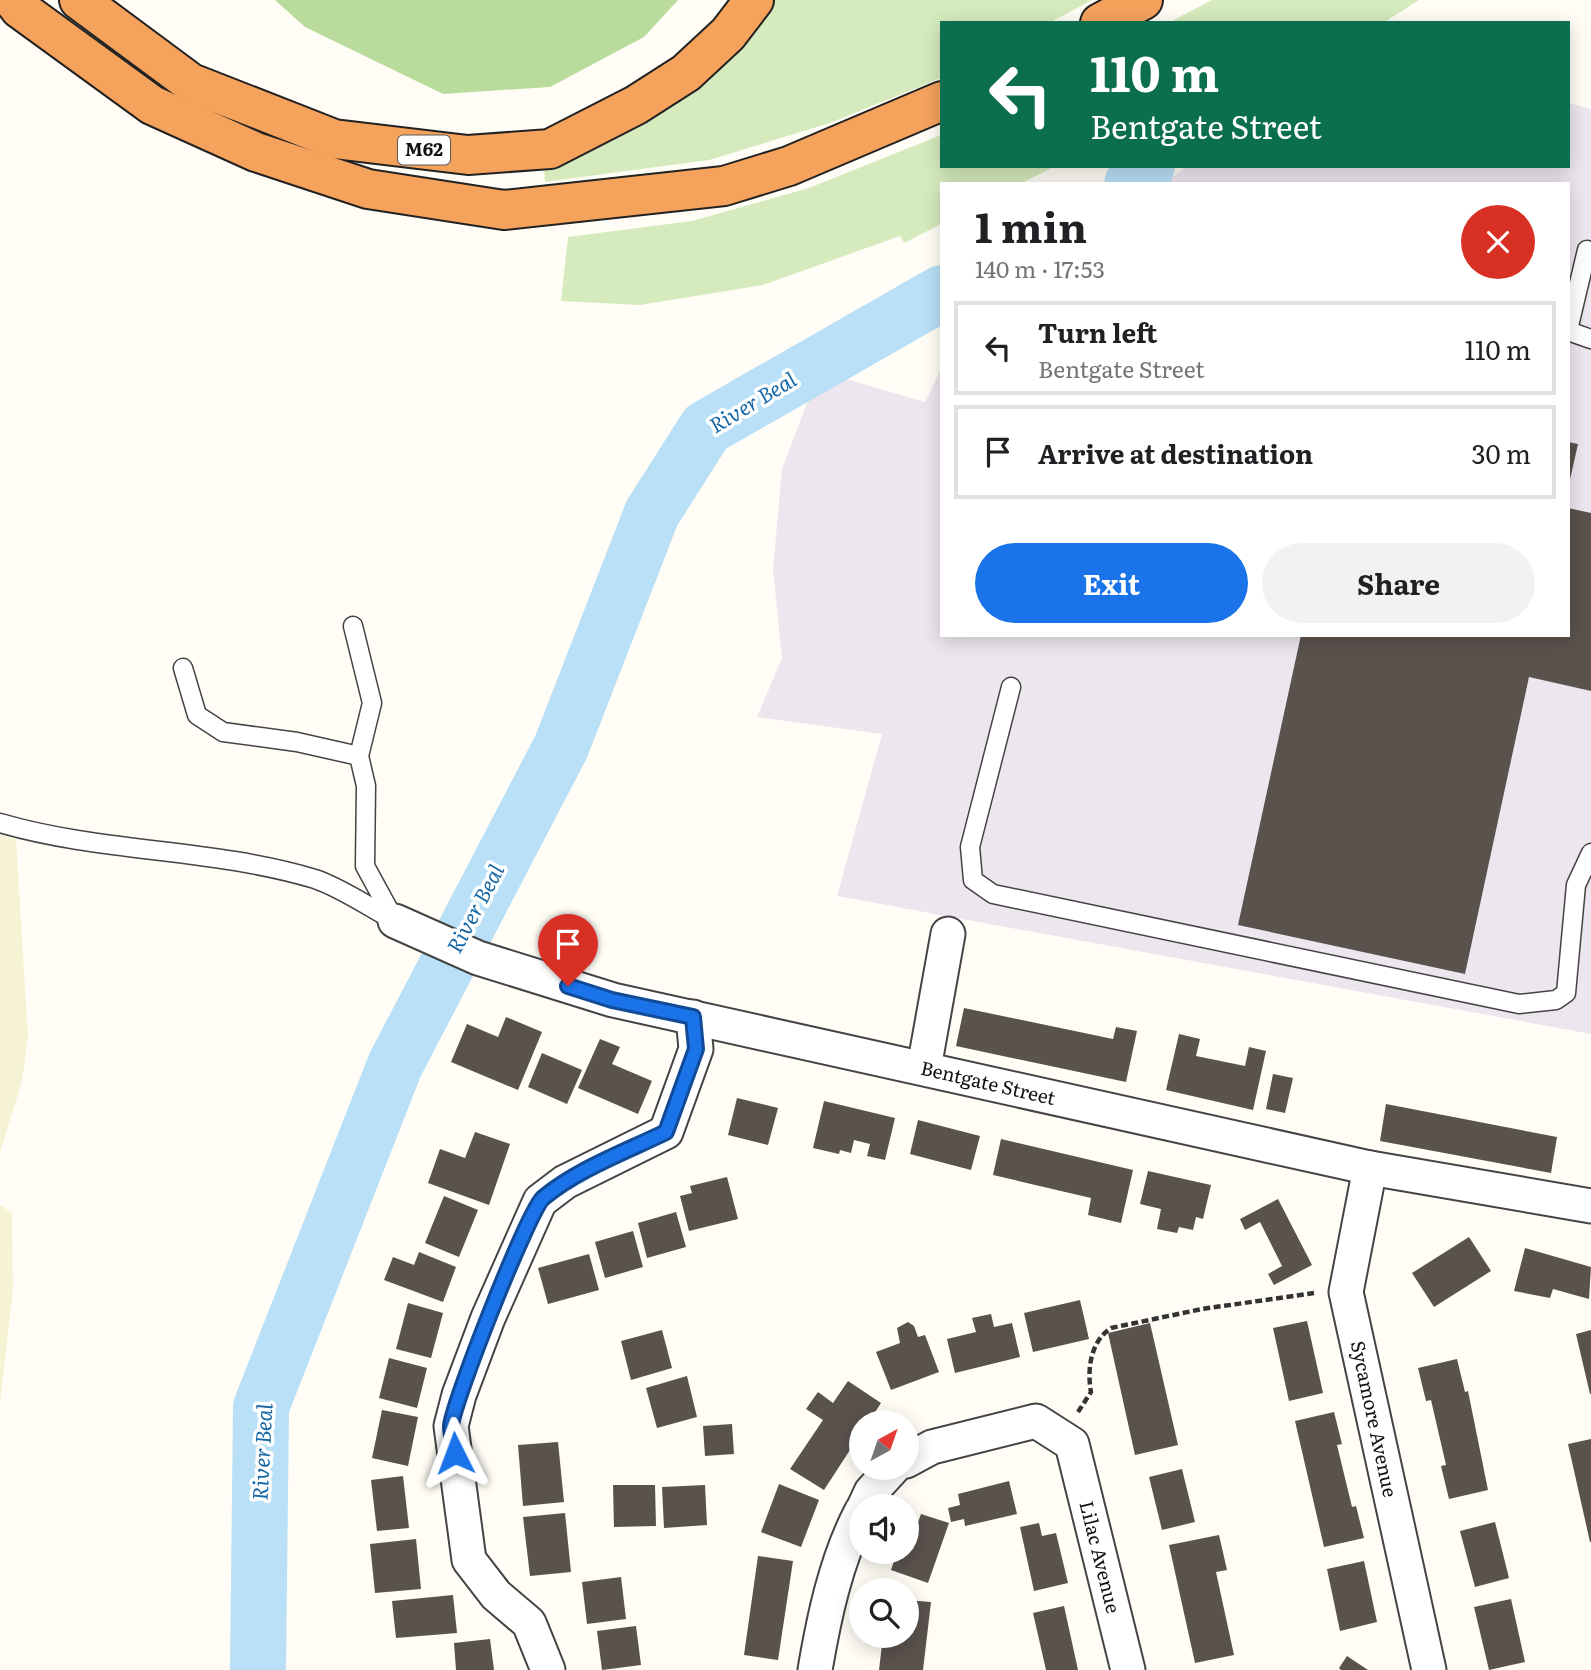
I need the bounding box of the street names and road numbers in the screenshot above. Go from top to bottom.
road number: M62 [398,135,450,164]
street label: Bentgate Street [918,1053,1059,1111]
street label: Sycamore Avenue [1345,1338,1405,1500]
street label: Lilac Avenue [1073,1498,1128,1616]

